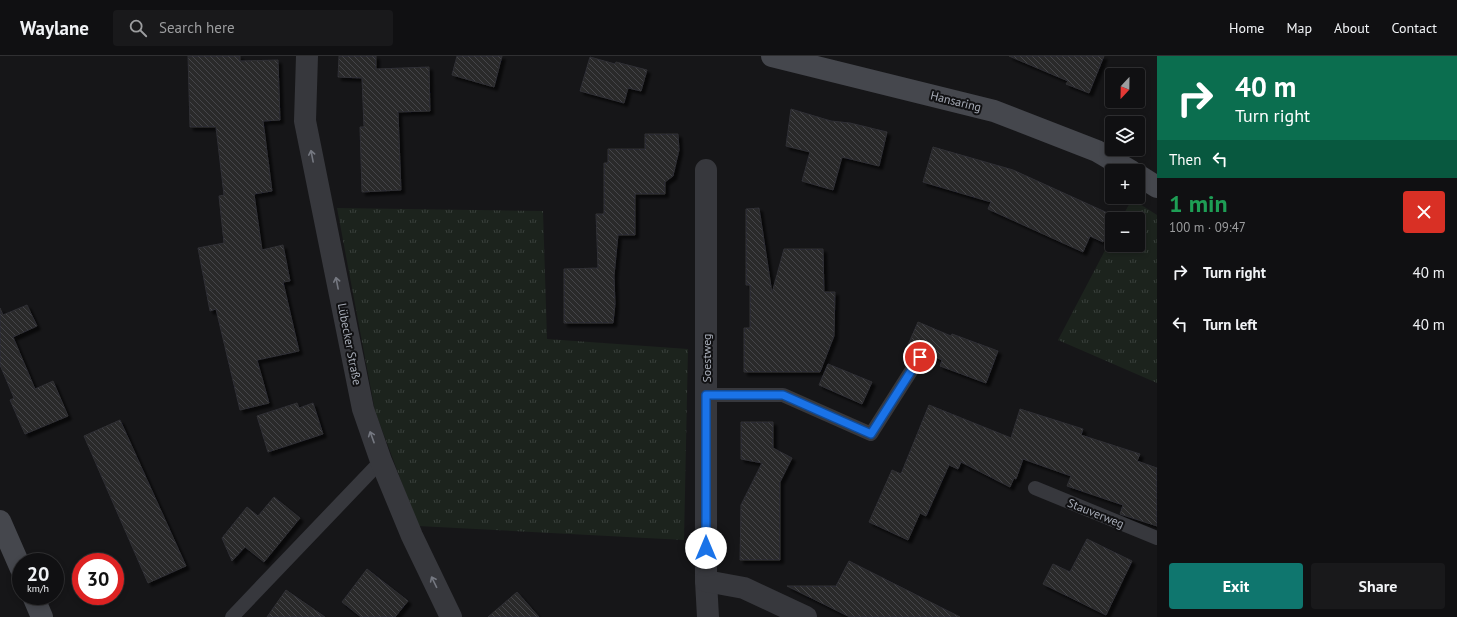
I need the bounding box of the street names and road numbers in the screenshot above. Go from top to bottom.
street label: Hansaring [929,87,983,115]
street label: Lübecker Straße [335,302,365,386]
street label: Soestweg [699,333,714,383]
street label: Stauverweg [1065,495,1127,531]

